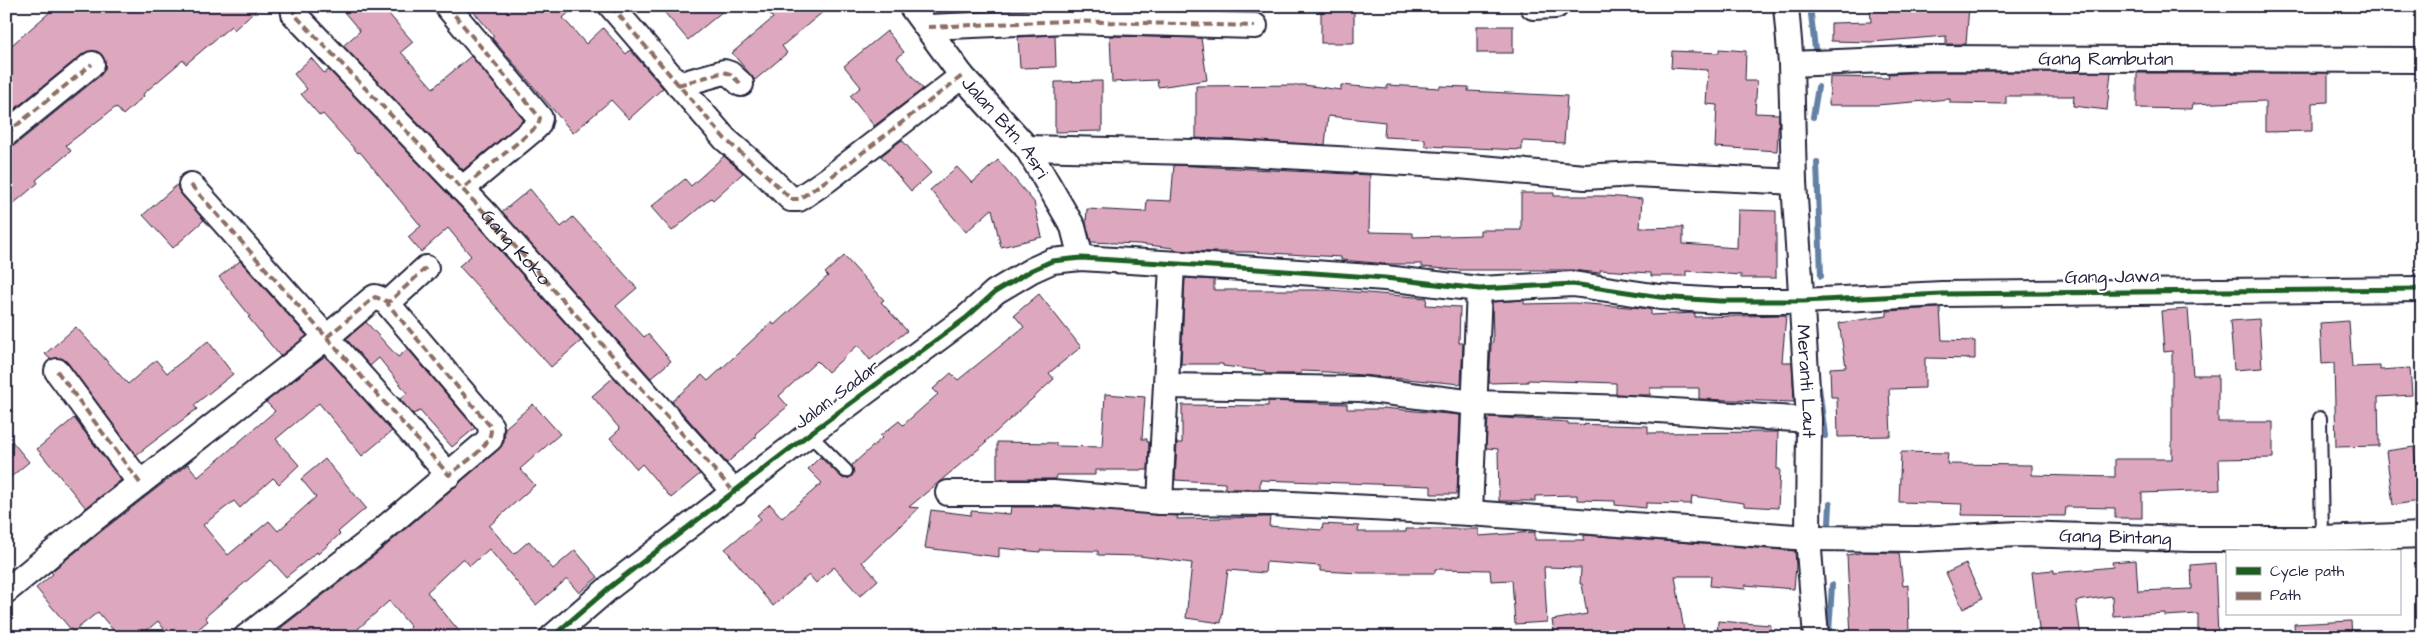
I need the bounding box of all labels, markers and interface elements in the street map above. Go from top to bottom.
street label: Gang Rambutan [2038,45,2173,73]
street label: Jalan Btn. Asri [955,70,1055,184]
street label: Gang Koko [474,203,557,292]
street label: Gang Jawa [2065,263,2160,292]
street label: Meranti Laut [1790,324,1823,439]
street label: Jalan Sadar [788,353,886,436]
street label: Gang Bintang [2059,522,2172,553]
legend [2226,550,2400,616]
text: Cycle path [2270,561,2345,583]
text: Path [2270,585,2301,606]

